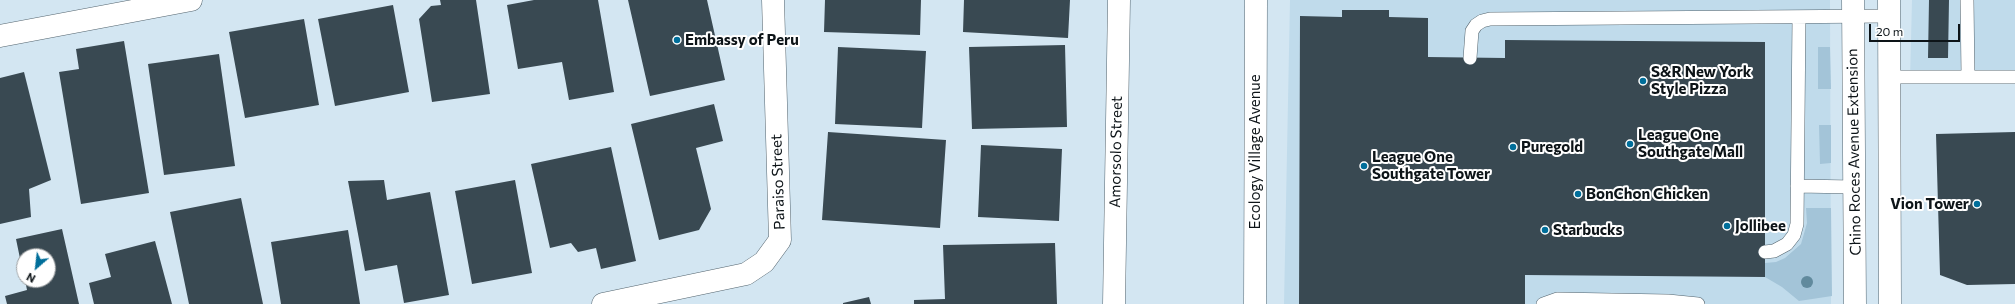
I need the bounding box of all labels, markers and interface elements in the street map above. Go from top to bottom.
scale bar [1871,16,1962,42]
text: 20 m [1876,24,1903,38]
place label: Embassy of Peru [685,31,799,49]
marker: Embassy of Peru [672,35,682,45]
street label: Chino Roces Avenue Extension [1843,48,1865,256]
place label: S&R New York Style Pizza [1651,63,1751,98]
street label: Ecology Village Avenue [1246,74,1264,230]
marker: S&R New York Style Pizza [1638,76,1648,86]
street label: Amorsolo Street [1106,96,1126,208]
place label: League One Southgate Mall [1638,126,1743,161]
street label: Paraiso Street [767,134,789,230]
place label: Puregold [1521,138,1583,156]
marker: League One Southgate Mall [1625,139,1635,149]
marker: Puregold [1508,142,1518,152]
place label: League One Southgate Tower [1372,148,1490,183]
marker: League One Southgate Tower [1359,161,1369,171]
place label: BonChon Chicken [1586,185,1708,203]
marker: BonChon Chicken [1573,189,1583,199]
place label: Vion Tower [1890,195,1969,213]
marker: Vion Tower [1972,199,1982,209]
place label: Jollibee [1735,217,1786,235]
place label: Starbucks [1553,221,1623,239]
marker: Jollibee [1722,221,1732,231]
marker: Starbucks [1540,225,1550,235]
north arrow [16,248,56,288]
text: N [24,270,37,286]

